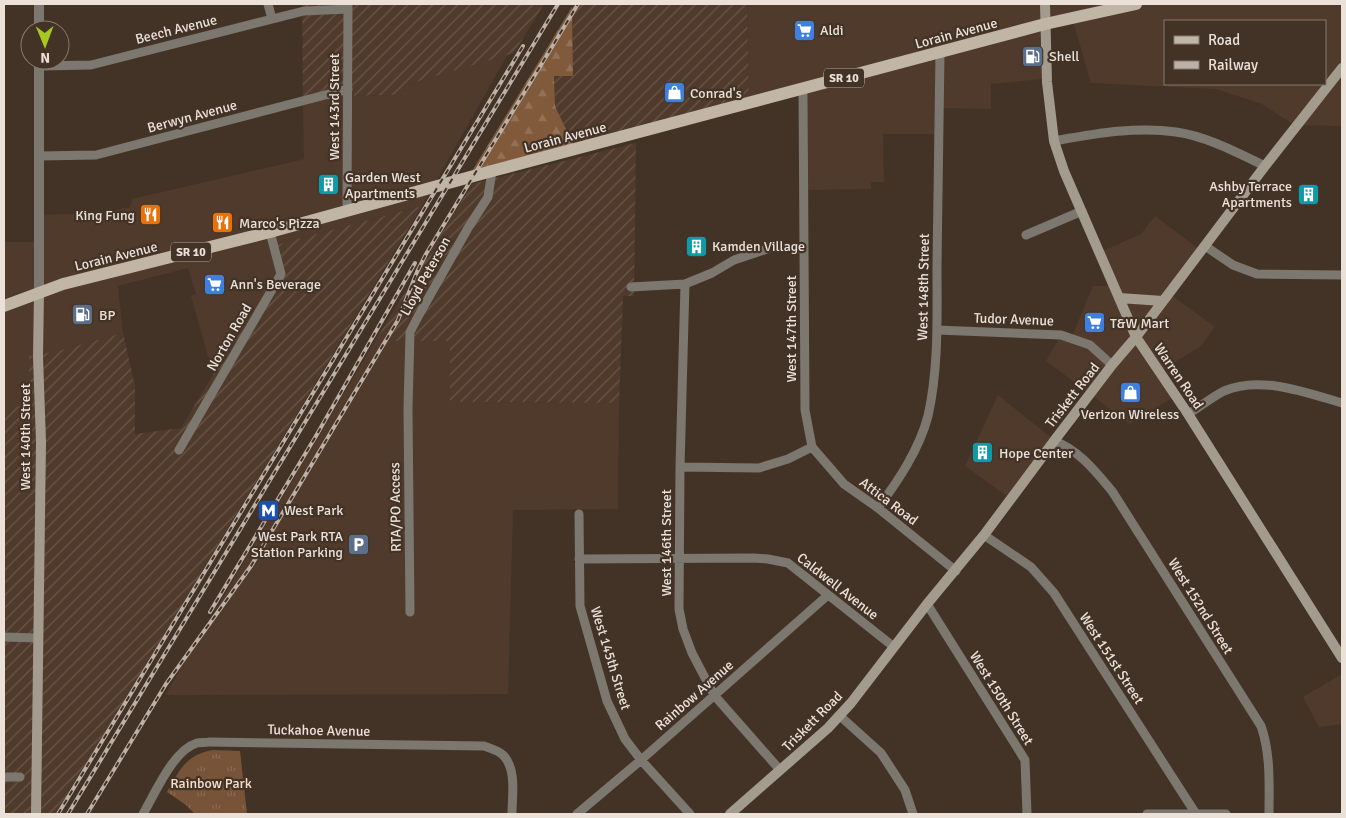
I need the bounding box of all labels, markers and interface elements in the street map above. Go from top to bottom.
street label: Beech Avenue [134,11,219,48]
street label: Lorain Avenue [913,14,999,53]
supermarket icon: Aldi [792,18,816,42]
north arrow [20,20,70,70]
legend [1164,20,1326,85]
place label: Aldi [820,22,844,39]
text: Road [1208,31,1240,49]
fuel station icon: Shell [1021,44,1045,68]
place label: Shell [1049,48,1079,65]
text: N [40,49,50,66]
street label: West 143rd Street [326,53,343,161]
text: Railway [1208,56,1258,74]
road number: SR 10 [824,68,864,88]
shop icon: Conrad's [662,81,686,105]
place label: Conrad's [690,85,742,102]
street label: Berwyn Avenue [145,96,239,137]
street label: Lorain Avenue [522,118,608,157]
place label: Garden West Apartments [345,169,421,202]
building icon: Garden West Apartments [317,173,341,197]
place label: Ashby Terrace Apartments [1209,178,1292,211]
building icon: Ashby Terrace Apartments [1296,182,1320,206]
restaurant icon: King Fung [139,203,163,227]
place label: King Fung [75,207,135,224]
restaurant icon: Marco's Pizza [211,211,235,235]
place label: Marco's Pizza [239,215,320,232]
street label: West 148th Street [914,233,933,341]
street label: Lloyd Peterson [397,234,454,319]
building icon: Kamden Village [684,234,708,258]
street label: Lorain Avenue [73,238,159,275]
place label: Kamden Village [712,238,805,255]
road number: SR 10 [171,242,211,262]
supermarket icon: Ann's Beverage [202,272,226,296]
street label: West 147th Street [783,275,800,383]
place label: Ann's Beverage [230,276,321,293]
street label: Norton Road [203,301,256,374]
fuel station icon: BP [71,303,95,327]
place label: BP [99,307,115,324]
street label: Tudor Avenue [974,310,1054,329]
supermarket icon: T&W Mart [1082,311,1106,335]
place label: T&W Mart [1110,315,1169,332]
street label: Warren Road [1150,340,1207,413]
street label: Triskett Road [1042,359,1103,431]
shop icon: Verizon Wireless [1118,380,1142,404]
street label: West 140th Street [17,383,34,491]
place label: Verizon Wireless [1081,406,1179,423]
building icon: Hope Center [971,441,995,465]
place label: Hope Center [999,445,1074,462]
street label: RTA/PO Access [386,462,405,552]
street label: Attica Road [856,474,921,529]
street label: West 146th Street [658,489,675,597]
metro station icon: West Park [256,498,280,522]
place label: West Park [284,502,343,519]
place label: West Park RTA Station Parking [251,528,343,561]
parking icon: West Park RTA Station Parking [347,532,371,556]
street label: Caldwell Avenue [794,549,882,624]
street label: West 152nd Street [1164,555,1237,657]
street label: West 145th Street [587,604,634,712]
street label: West 151st Street [1076,609,1148,707]
street label: West 150th Street [966,648,1037,748]
street label: Rainbow Avenue [652,657,737,734]
street label: Triskett Road [779,688,846,755]
street label: Tuckahoe Avenue [267,721,371,740]
park label: Rainbow Park [170,775,252,792]

